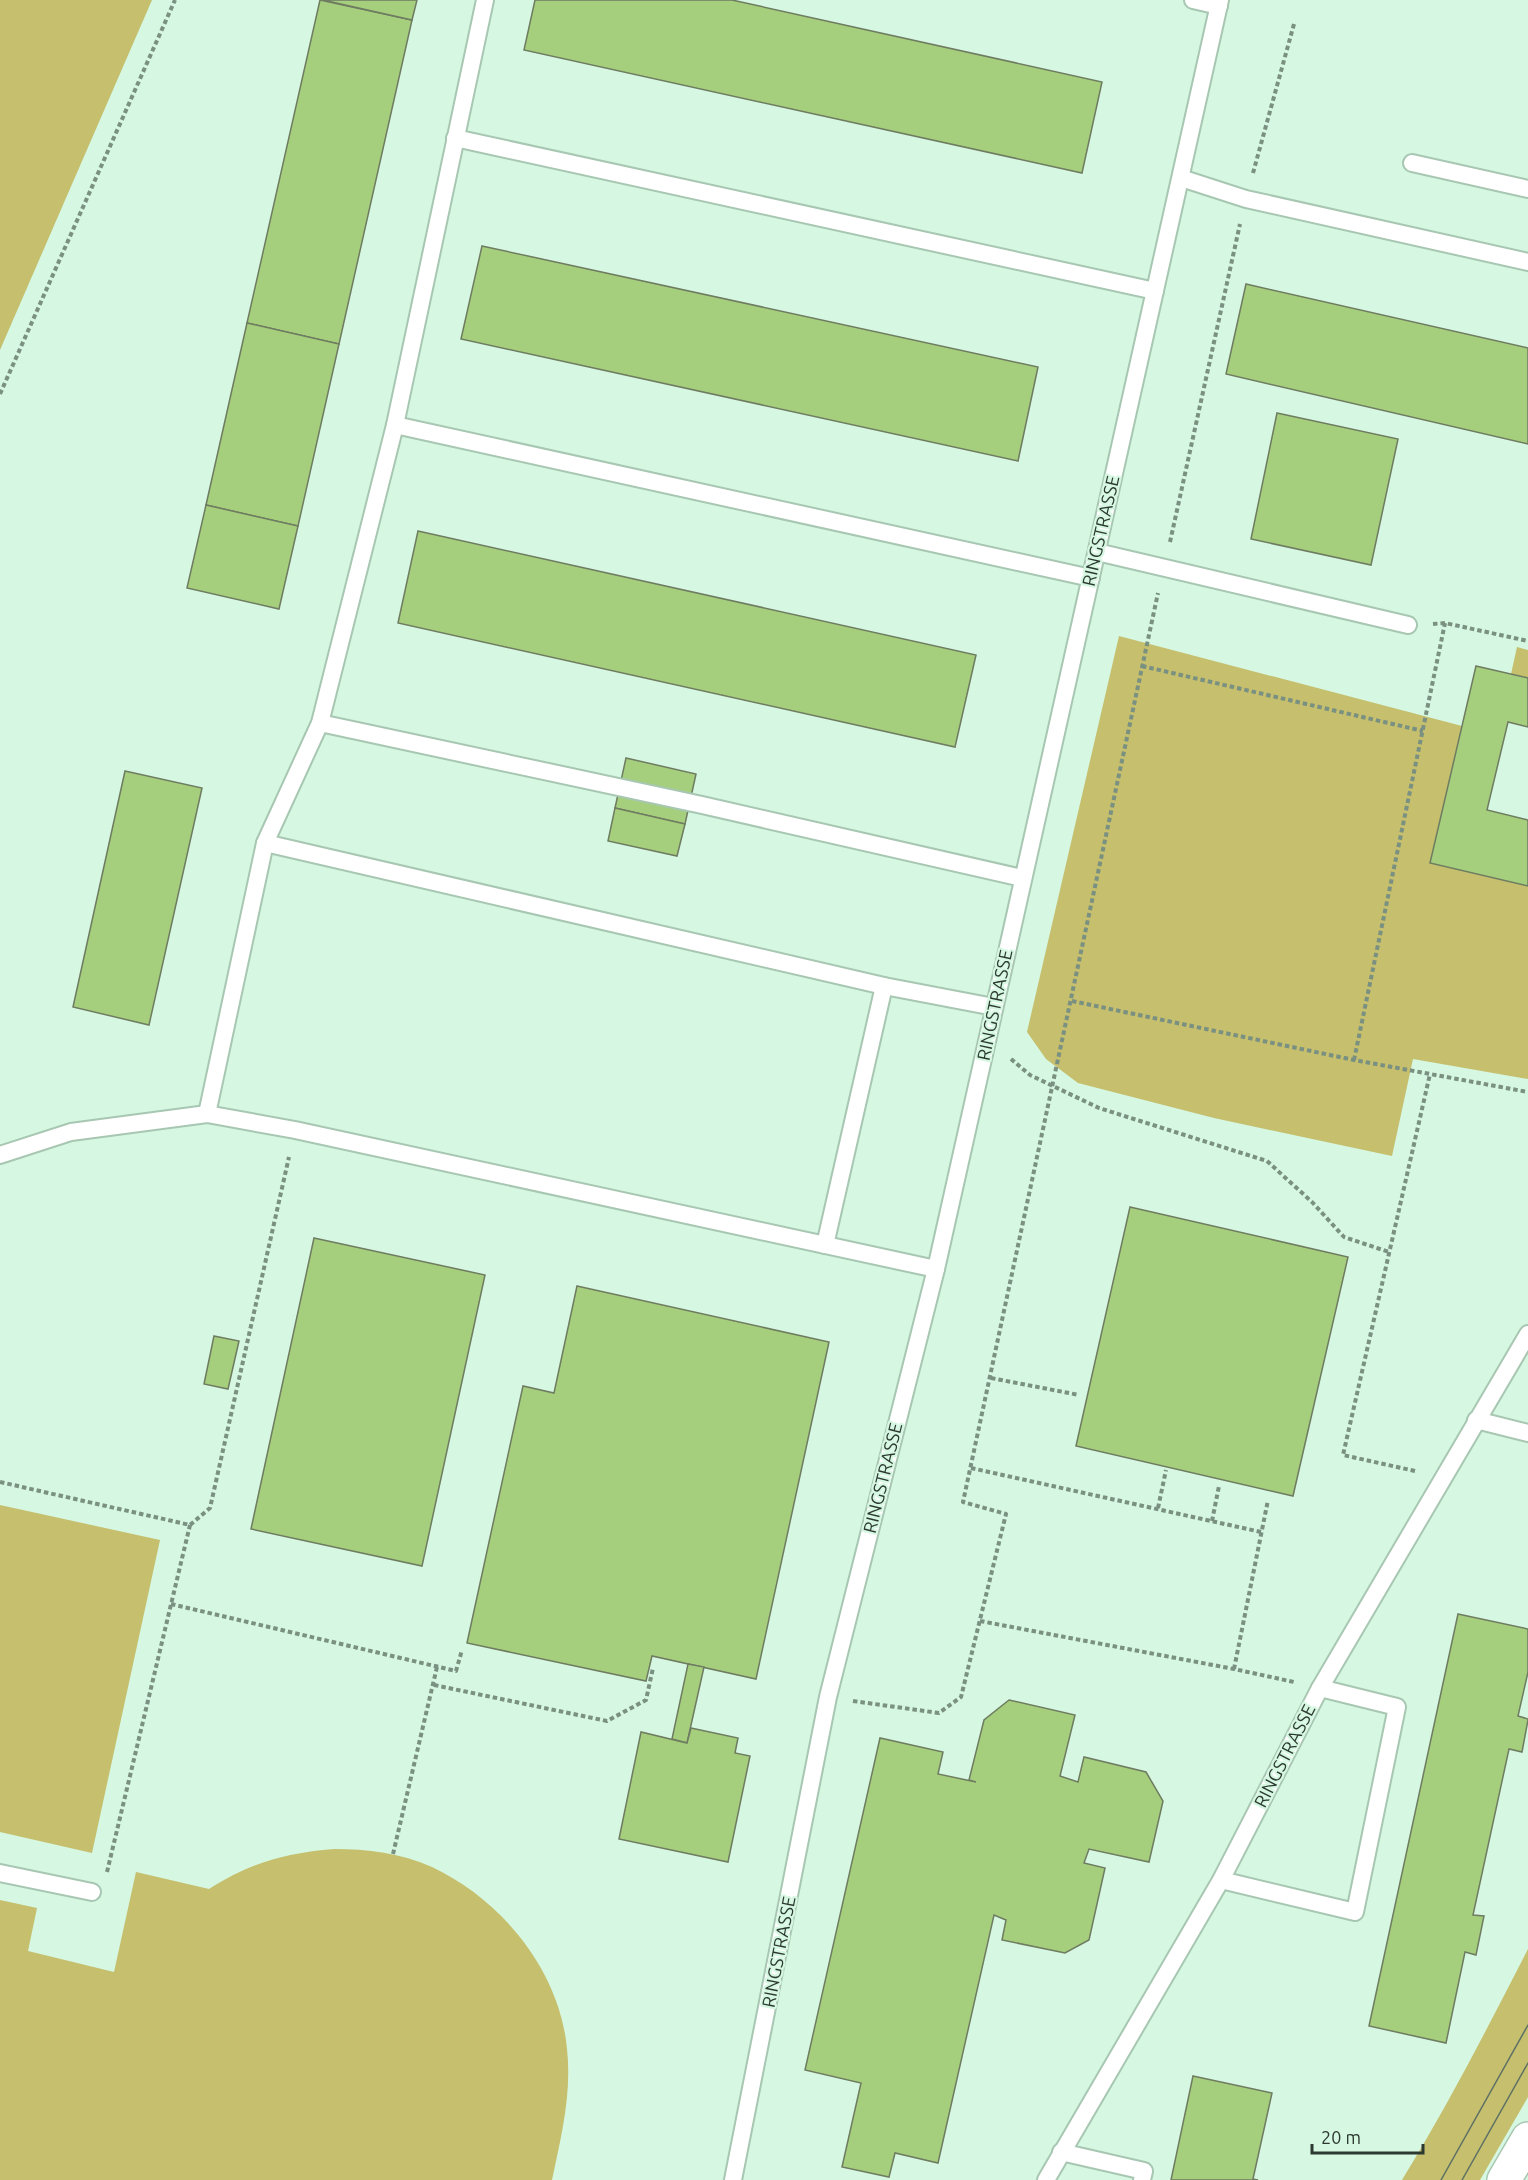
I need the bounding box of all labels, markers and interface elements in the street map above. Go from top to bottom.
street label: RINGSTRASSE [1078,474,1122,588]
street label: RINGSTRASSE [973,948,1016,1062]
street label: RINGSTRASSE [859,1421,905,1535]
street label: RINGSTRASSE [1250,1701,1319,1810]
street label: RINGSTRASSE [757,1895,799,2009]
scale bar [1312,2117,1423,2155]
text: 20 m [1321,2127,1361,2147]

